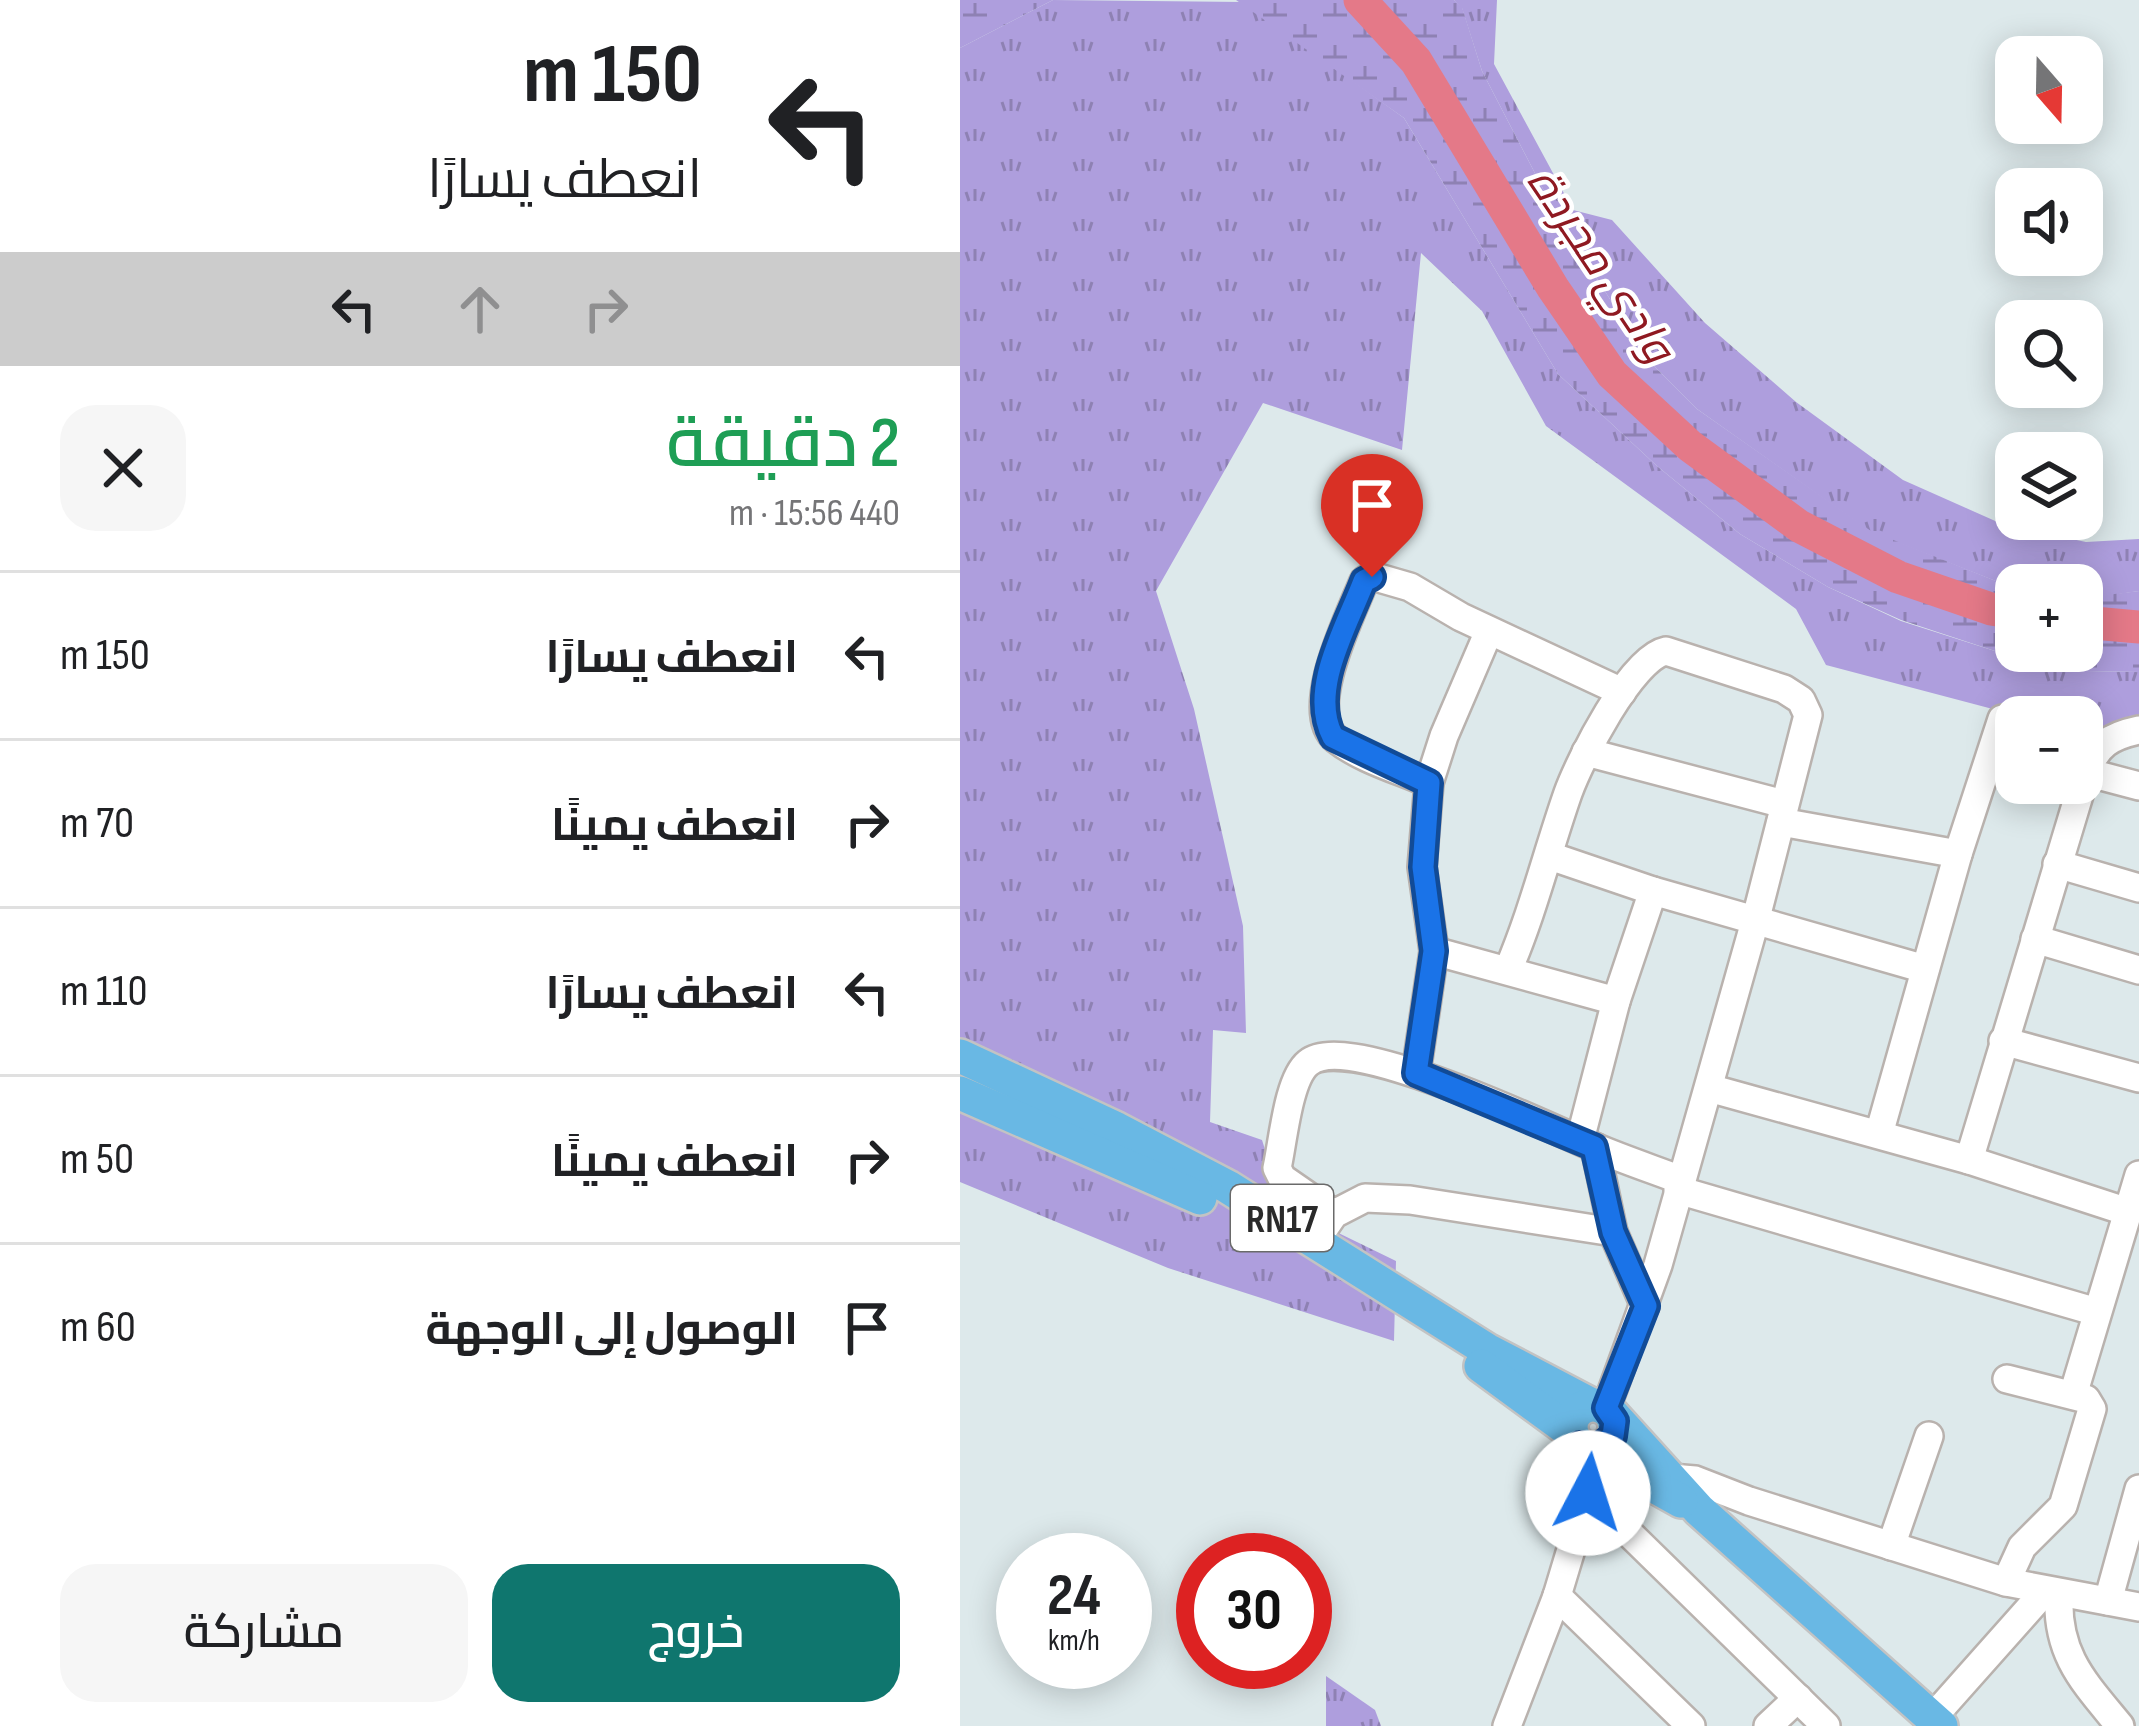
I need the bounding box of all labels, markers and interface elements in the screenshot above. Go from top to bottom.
text: 150 m [523,25,702,126]
north arrow [1995,36,2103,144]
map controls [1995,36,2103,804]
icon: left [744,48,900,204]
text: انعطف يسارًا [427,148,702,213]
water label: وادي مجردة [1510,157,1687,379]
button: sound [1995,168,2103,276]
icon: left [321,276,387,342]
icon: ahead [447,276,513,342]
icon: right [573,276,639,342]
button: search [1995,300,2103,408]
text: 2 دقيقة [666,401,900,488]
button: close [60,405,186,531]
button: layers [1995,432,2103,540]
pin [1321,454,1423,577]
icon: arrive [1339,472,1405,538]
text: 440 m · 15:56 [729,490,900,537]
button: + [1995,564,2103,672]
icon: left [834,623,900,689]
text: 150 m [60,628,150,683]
text: انعطف يسارًا [546,631,798,686]
button: − [1995,696,2103,804]
icon: right [834,791,900,857]
text: 70 m [60,796,134,851]
text: انعطف يمينًا [551,799,798,854]
icon: left [834,959,900,1025]
text: 110 m [60,964,148,1019]
text: انعطف يسارًا [546,967,798,1022]
icon: right [834,1127,900,1193]
text: 50 m [60,1132,134,1187]
text: انعطف يمينًا [551,1135,798,1190]
road number: RN17 [1231,1185,1333,1251]
icon: arrive [834,1295,900,1361]
text: 60 m [60,1300,136,1355]
text: الوصول إلى الوجهة [425,1303,798,1358]
position arrow [1525,1430,1651,1556]
speed limit sign: 30 [1176,1533,1332,1689]
text: 24 [1047,1560,1101,1632]
button: مشاركة [60,1564,468,1702]
button: خروج [492,1564,900,1702]
text: km/h [1048,1623,1100,1659]

